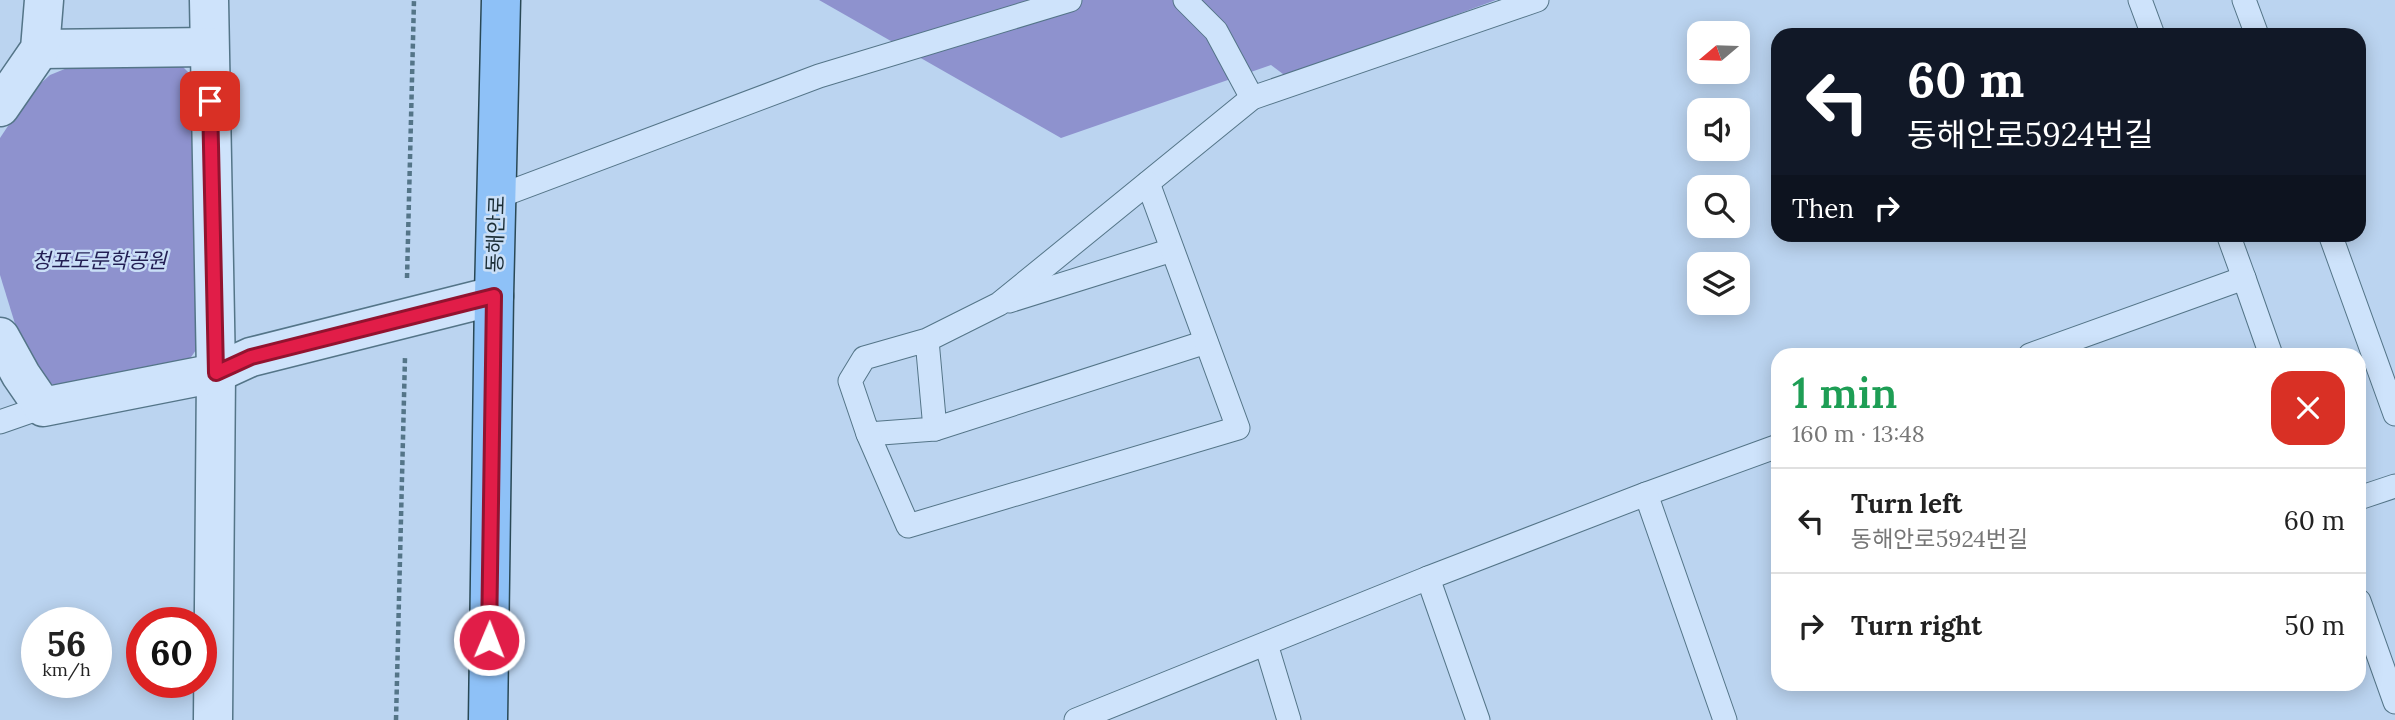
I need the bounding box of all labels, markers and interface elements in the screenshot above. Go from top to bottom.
north arrow [1687,21,1750,84]
map controls [1687,21,1750,315]
text: 60 m [1907,48,2024,110]
icon: left [1792,56,1883,147]
pin [180,71,240,131]
icon: arrive [191,82,229,120]
button: sound [1687,98,1750,161]
text: 동해안로5924번길 [1907,114,2153,155]
button: search [1687,175,1750,238]
icon: right [1868,189,1906,227]
text: Then [1792,192,1854,225]
street label: 동해안로 [481,195,510,273]
park label: 청포도문학공원 [31,247,168,274]
button: layers [1687,252,1750,315]
text: 1 min [1792,366,1897,420]
button: close [2271,371,2345,445]
text: 160 m · 13:48 [1792,419,1925,448]
text: Turn left [1851,487,1962,520]
icon: left [1792,502,1830,540]
text: 60 m [2284,504,2345,537]
text: 동해안로5924번길 [1851,524,2028,553]
position arrow [452,603,526,677]
speed limit sign: 60 [126,607,217,698]
icon: right [1792,607,1830,645]
text: Turn right [1851,609,1982,642]
text: 50 m [2285,609,2345,642]
text: 56 [47,621,86,666]
text: km/h [42,658,91,681]

